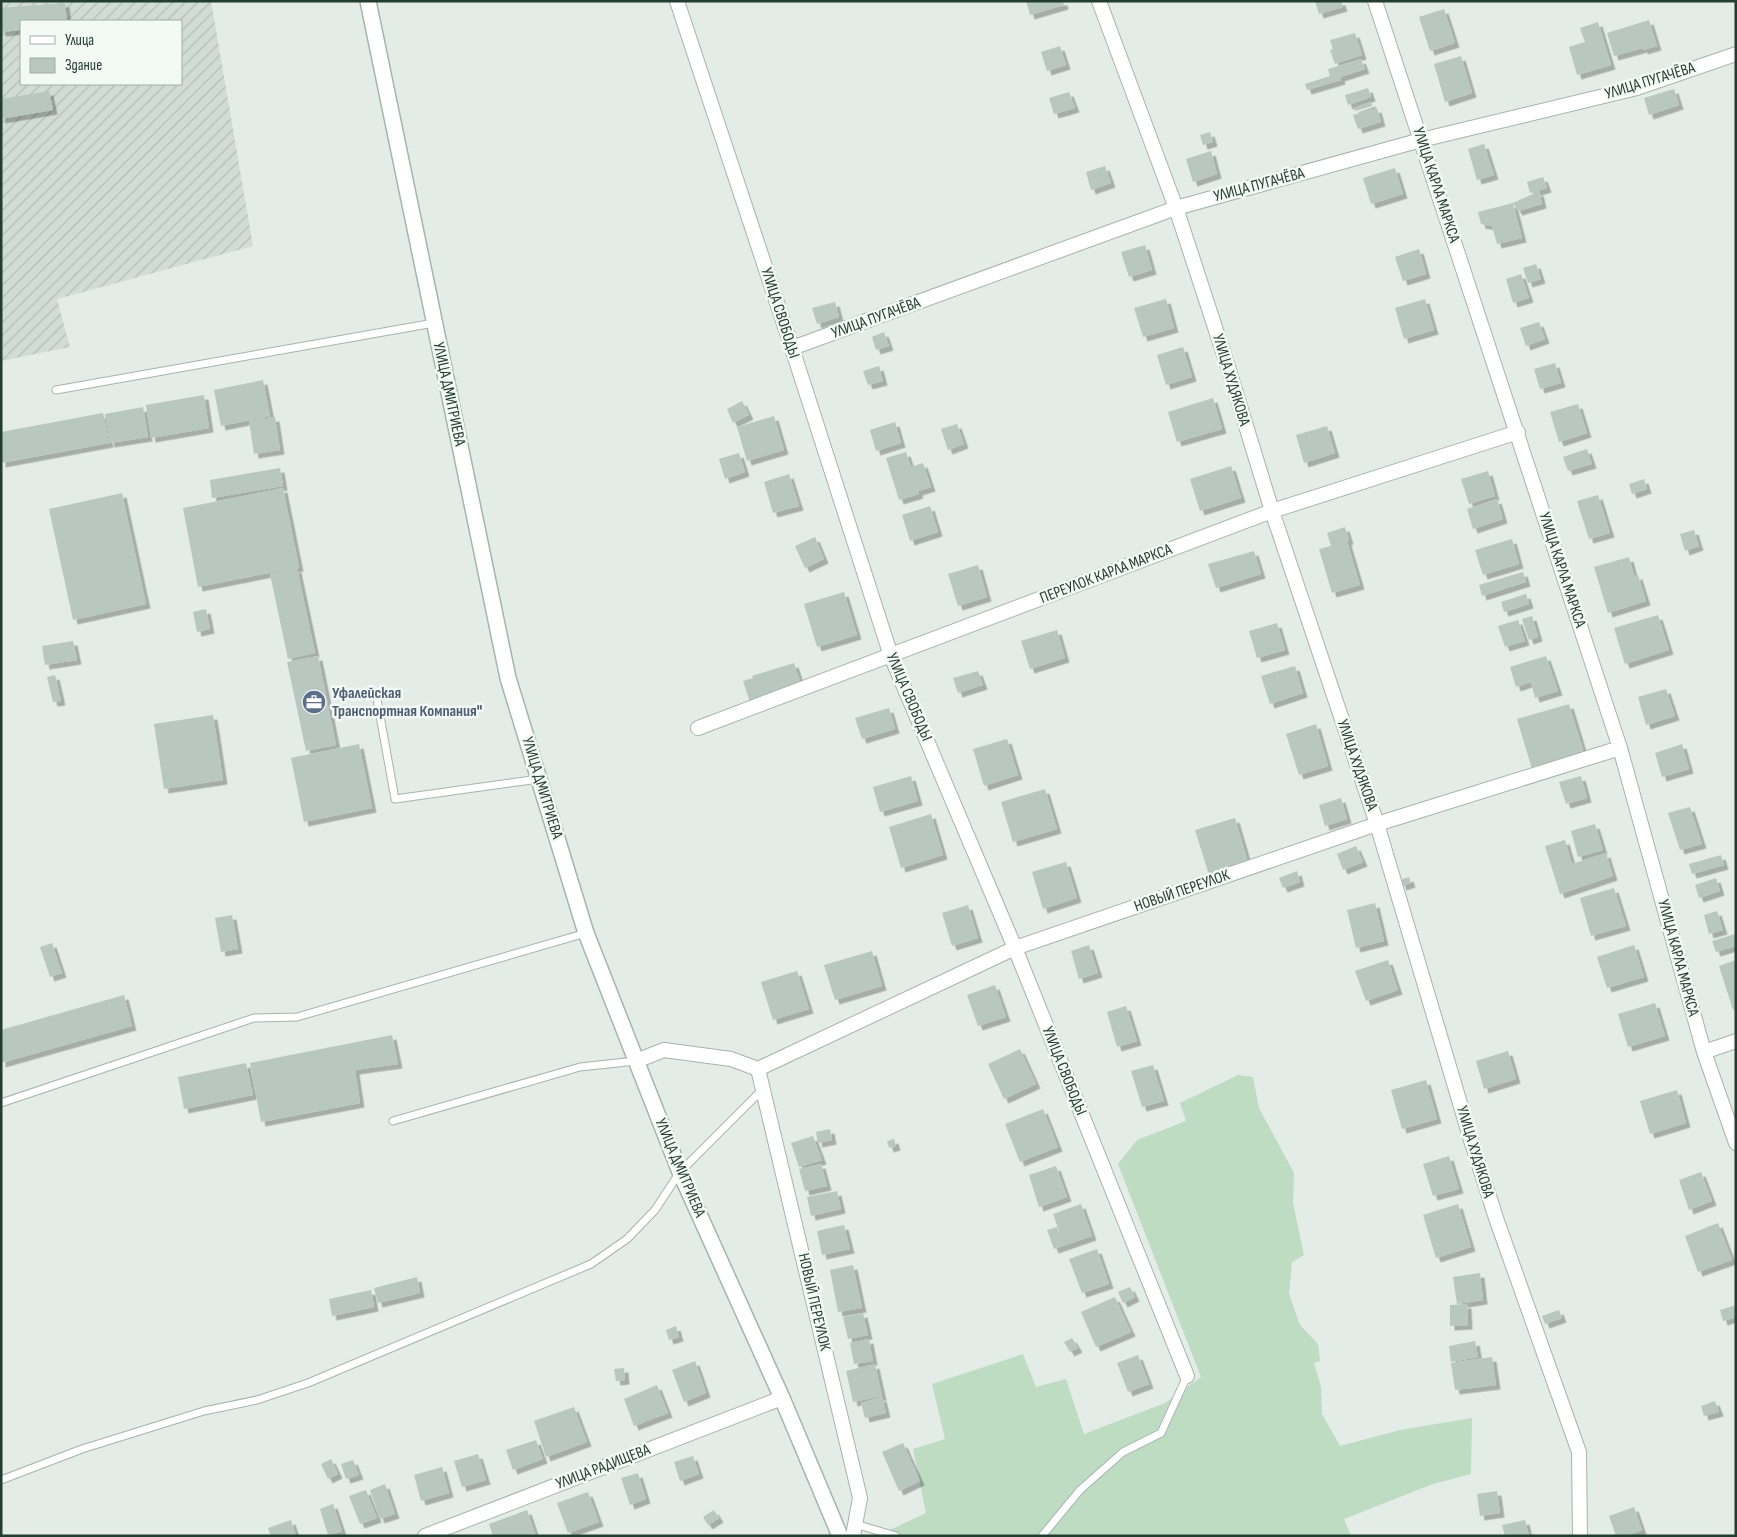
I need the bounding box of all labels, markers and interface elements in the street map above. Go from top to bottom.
legend [20,20,182,85]
text: Улица [65,31,94,50]
text: Здание [65,56,102,75]
street label: УЛИЦА ПУГАЧЁВА [1603,58,1697,104]
street label: УЛИЦА КАРЛА МАРКСА [1408,125,1464,245]
street label: УЛИЦА ПУГАЧЁВА [1212,164,1307,206]
street label: УЛИЦА СВОБОДЫ [756,265,804,361]
street label: УЛИЦА ПУГАЧЁВА [829,293,923,343]
street label: УЛИЦА ХУДЯКОВА [1208,332,1254,428]
street label: УЛИЦА ДМИТРИЕВА [429,340,469,448]
street label: УЛИЦА КАРЛА МАРКСА [1534,510,1590,630]
street label: ПЕРЕУЛОК КАРЛА МАРКСА [1037,540,1175,608]
street label: УЛИЦА СВОБОДЫ [882,650,936,744]
place label: Уфалейская Транспортная Компания" [332,684,482,721]
office icon: Уфалейская Транспортная Компания" [301,689,327,715]
street label: УЛИЦА ХУДЯКОВА [1333,717,1382,813]
street label: УЛИЦА ДМИТРИЕВА [517,735,567,841]
street label: НОВЫЙ ПЕРЕУЛОК [1132,866,1233,916]
street label: УЛИЦА КАРЛА МАРКСА [1653,897,1703,1019]
street label: УЛИЦА СВОБОДЫ [1038,1024,1090,1118]
street label: УЛИЦА ХУДЯКОВА [1452,1104,1498,1200]
street label: УЛИЦА ДМИТРИЕВА [651,1116,709,1221]
street label: НОВЫЙ ПЕРЕУЛОК [794,1251,835,1354]
street label: УЛИЦА РАДИЩЕВА [553,1440,653,1494]

